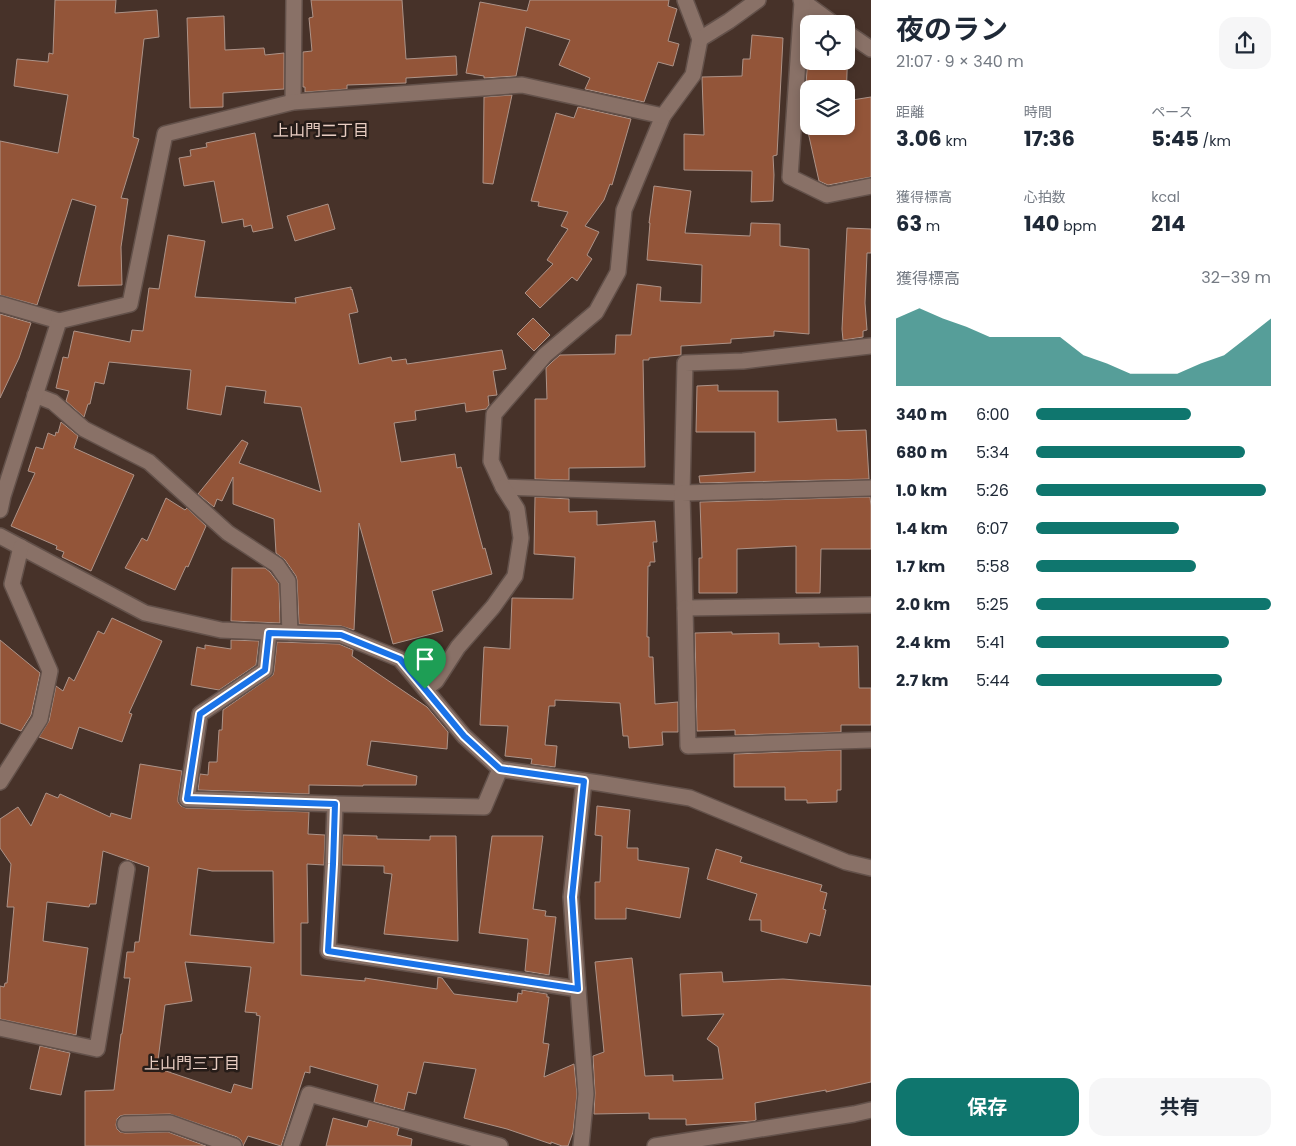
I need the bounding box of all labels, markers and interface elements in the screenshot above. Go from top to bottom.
text: 夜のラン [896,10,1008,49]
map controls [800,15,855,135]
button: locate [800,15,855,70]
button: share [1219,17,1271,69]
text: 21:07 · 9 × 340 m [896,50,1024,73]
button: layers [800,80,855,135]
text: 距離 [896,102,924,122]
text: 時間 [1024,102,1052,122]
text: ペース [1151,102,1193,122]
district label: 上山門二丁目 [273,119,369,142]
text: 3.06 [896,124,942,153]
text: 17:36 [1024,124,1075,153]
text: 5:45 [1151,124,1199,153]
text: km [942,131,967,151]
text: /km [1199,131,1231,151]
text: 獲得標高 [896,187,952,207]
text: 心拍数 [1024,187,1066,207]
text: kcal [1151,187,1180,207]
text: 63 [896,209,922,238]
text: 140 [1024,209,1059,238]
text: 214 [1151,209,1185,238]
text: m [922,216,940,236]
text: bpm [1059,216,1097,236]
text: 32–39 m [1201,266,1271,289]
text: 獲得標高 [896,267,960,290]
text: 340 m [896,403,947,426]
text: 6:00 [976,403,1010,426]
text: 680 m [896,441,947,464]
text: 5:34 [976,441,1009,464]
text: 1.0 km [896,479,947,502]
text: 5:26 [976,479,1009,502]
text: 1.4 km [896,517,948,540]
text: 6:07 [976,517,1008,540]
text: 1.7 km [896,555,945,578]
text: 5:58 [976,555,1010,578]
text: 2.0 km [896,593,950,616]
text: 5:25 [976,593,1009,616]
text: 2.4 km [896,631,951,654]
text: 5:41 [976,631,1005,654]
pin [404,638,446,689]
icon: arrive [411,645,439,673]
text: 2.7 km [896,669,948,692]
text: 5:44 [976,669,1010,692]
district label: 上山門三丁目 [144,1052,240,1075]
button: 保存 [896,1078,1079,1136]
button: 共有 [1089,1078,1271,1136]

